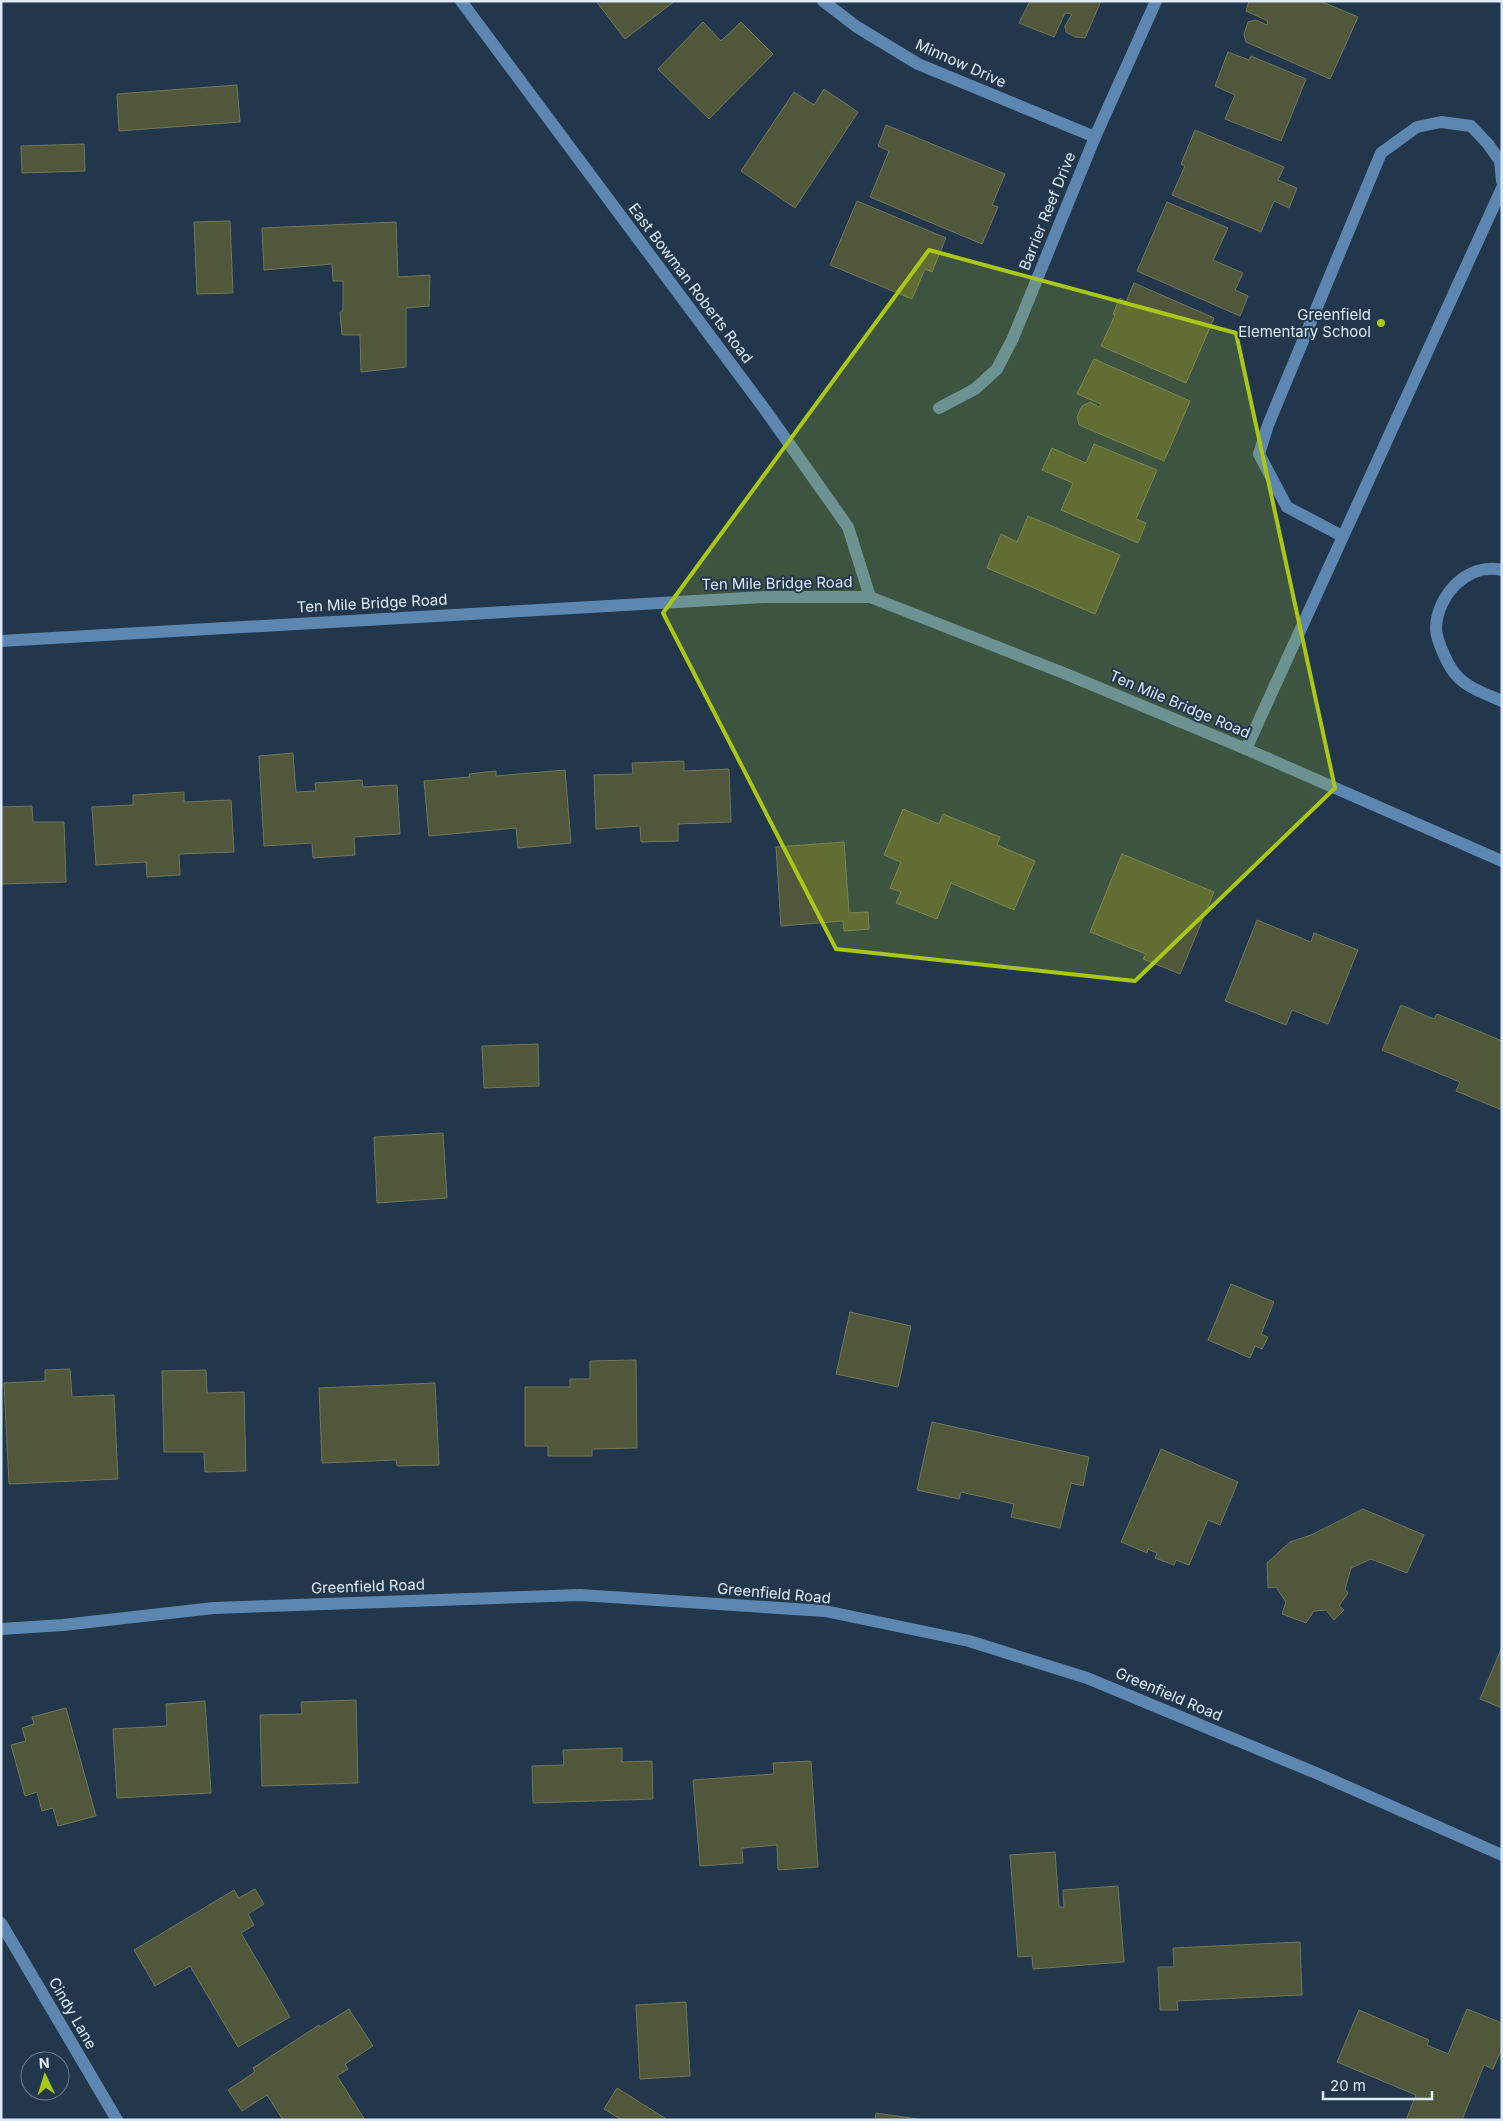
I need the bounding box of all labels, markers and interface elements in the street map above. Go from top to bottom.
street label: Minnow Drive [913,35,1009,91]
street label: Barrier Reef Drive [1015,149,1079,273]
street label: East Bowman Roberts Road [625,199,757,367]
place label: Greenfield Elementary School [1238,305,1371,341]
marker: Greenfield Elementary School [1375,317,1387,329]
street label: Ten Mile Bridge Road [701,572,853,594]
street label: Ten Mile Bridge Road [296,590,448,616]
street label: Ten Mile Bridge Road [1107,666,1253,742]
street label: Greenfield Road [311,1575,425,1597]
street label: Greenfield Road [716,1579,832,1607]
street label: Greenfield Road [1113,1663,1225,1725]
street label: Cindy Lane [45,1974,101,2052]
north arrow [20,2051,70,2101]
text: N [38,2054,50,2071]
scale bar [1323,2068,1432,2100]
text: 20 m [1330,2076,1366,2095]

